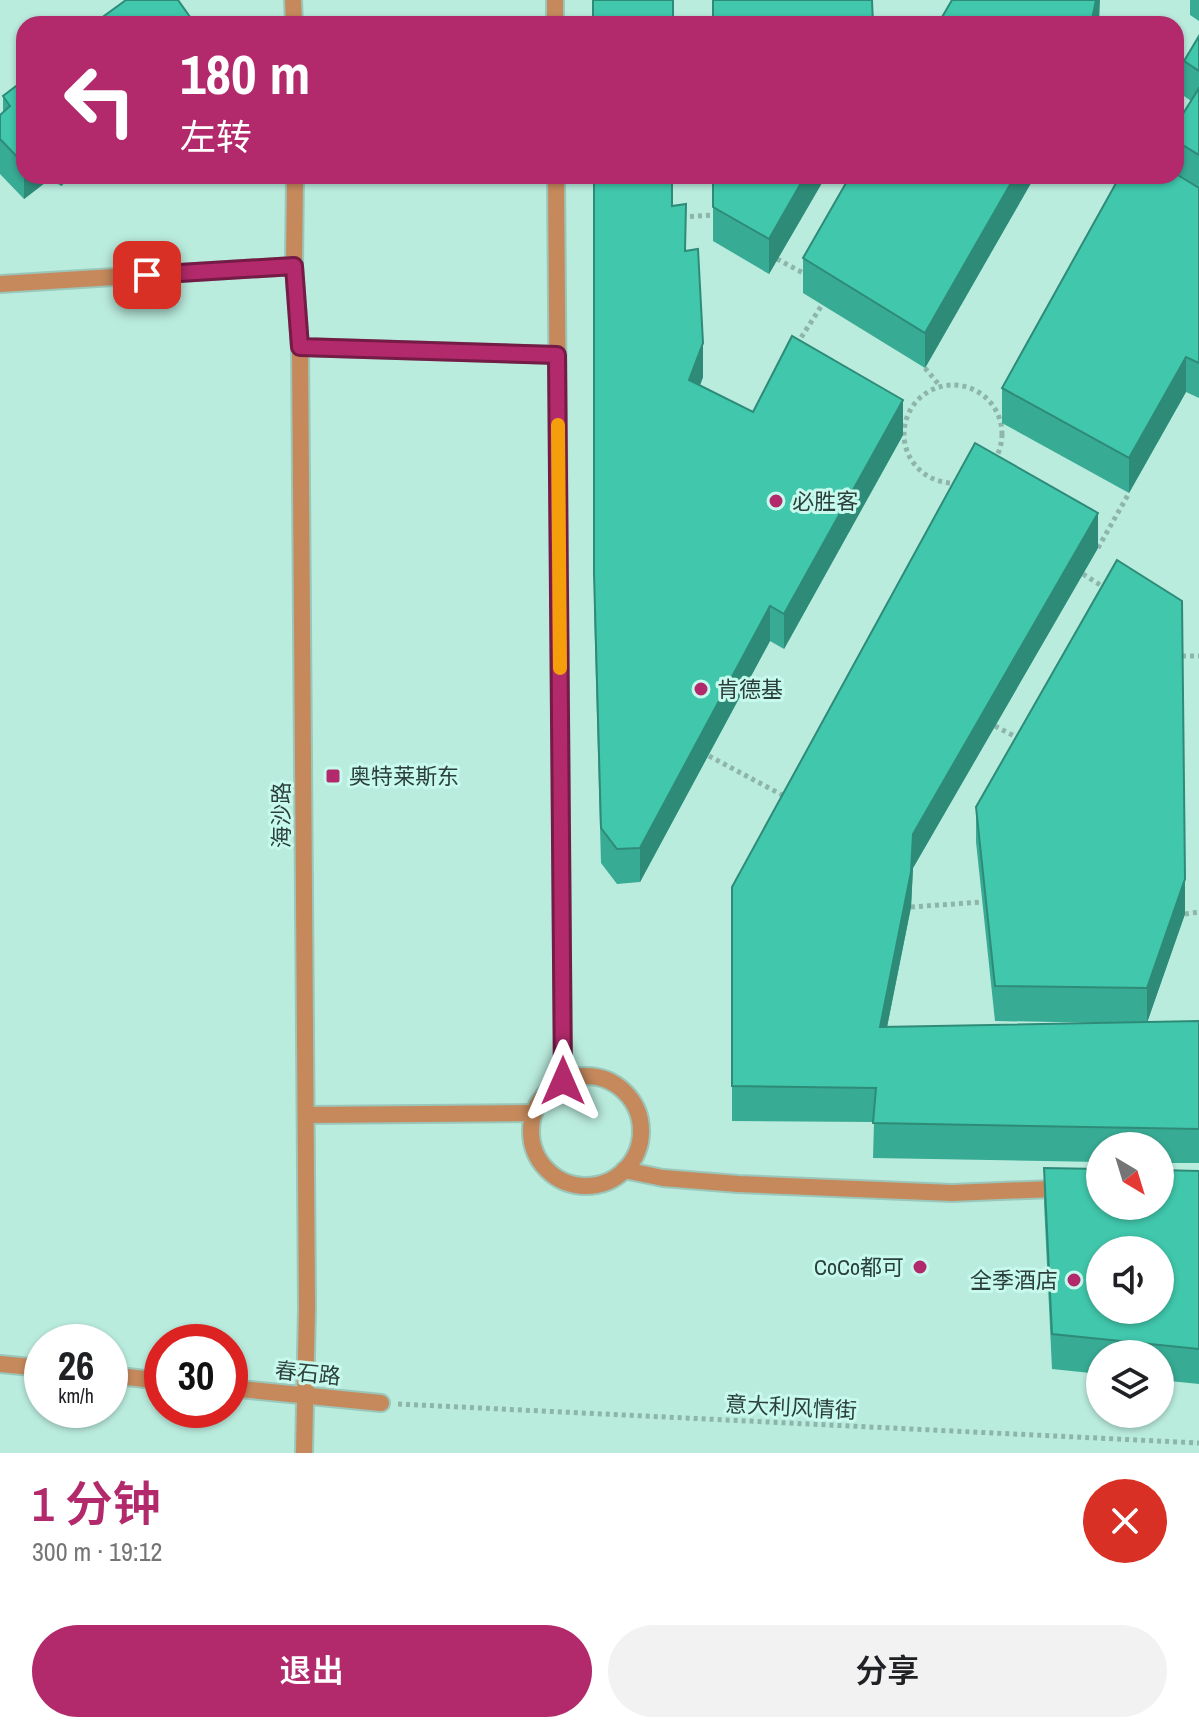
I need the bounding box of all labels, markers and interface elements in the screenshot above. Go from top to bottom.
text: 180 m [180,36,310,111]
icon: left [48,48,152,152]
text: 左转 [180,113,252,161]
pin [113,241,181,309]
icon: arrive [125,253,169,297]
place label: 必胜客 [792,486,858,516]
marker: 必胜客 [767,492,785,510]
place label: 肯德基 [717,674,783,704]
marker: 肯德基 [692,680,710,698]
place label: 奥特莱斯东 [349,761,459,791]
marker: 奥特莱斯东 [324,767,342,785]
street label: 海沙路 [266,782,296,848]
position arrow [521,1039,605,1123]
north arrow [1086,1132,1174,1220]
map controls [1086,1132,1174,1428]
button: sound [1086,1236,1174,1324]
place label: CoCo都可 [814,1252,904,1282]
marker: CoCo都可 [911,1258,929,1276]
place label: 全季酒店 [970,1265,1058,1295]
marker: 全季酒店 [1065,1271,1083,1289]
speed limit sign: 30 [144,1324,248,1428]
text: 26 [58,1339,94,1392]
button: layers [1086,1340,1174,1428]
street label: 春石路 [274,1355,342,1391]
text: km/h [58,1382,94,1409]
street label: 意大利风情街 [724,1389,858,1425]
text: 1 分钟 [32,1471,161,1536]
button: close [1083,1479,1167,1563]
text: 300 m · 19:12 [32,1534,162,1569]
button: 退出 [32,1625,592,1717]
button: 分享 [608,1625,1167,1717]

